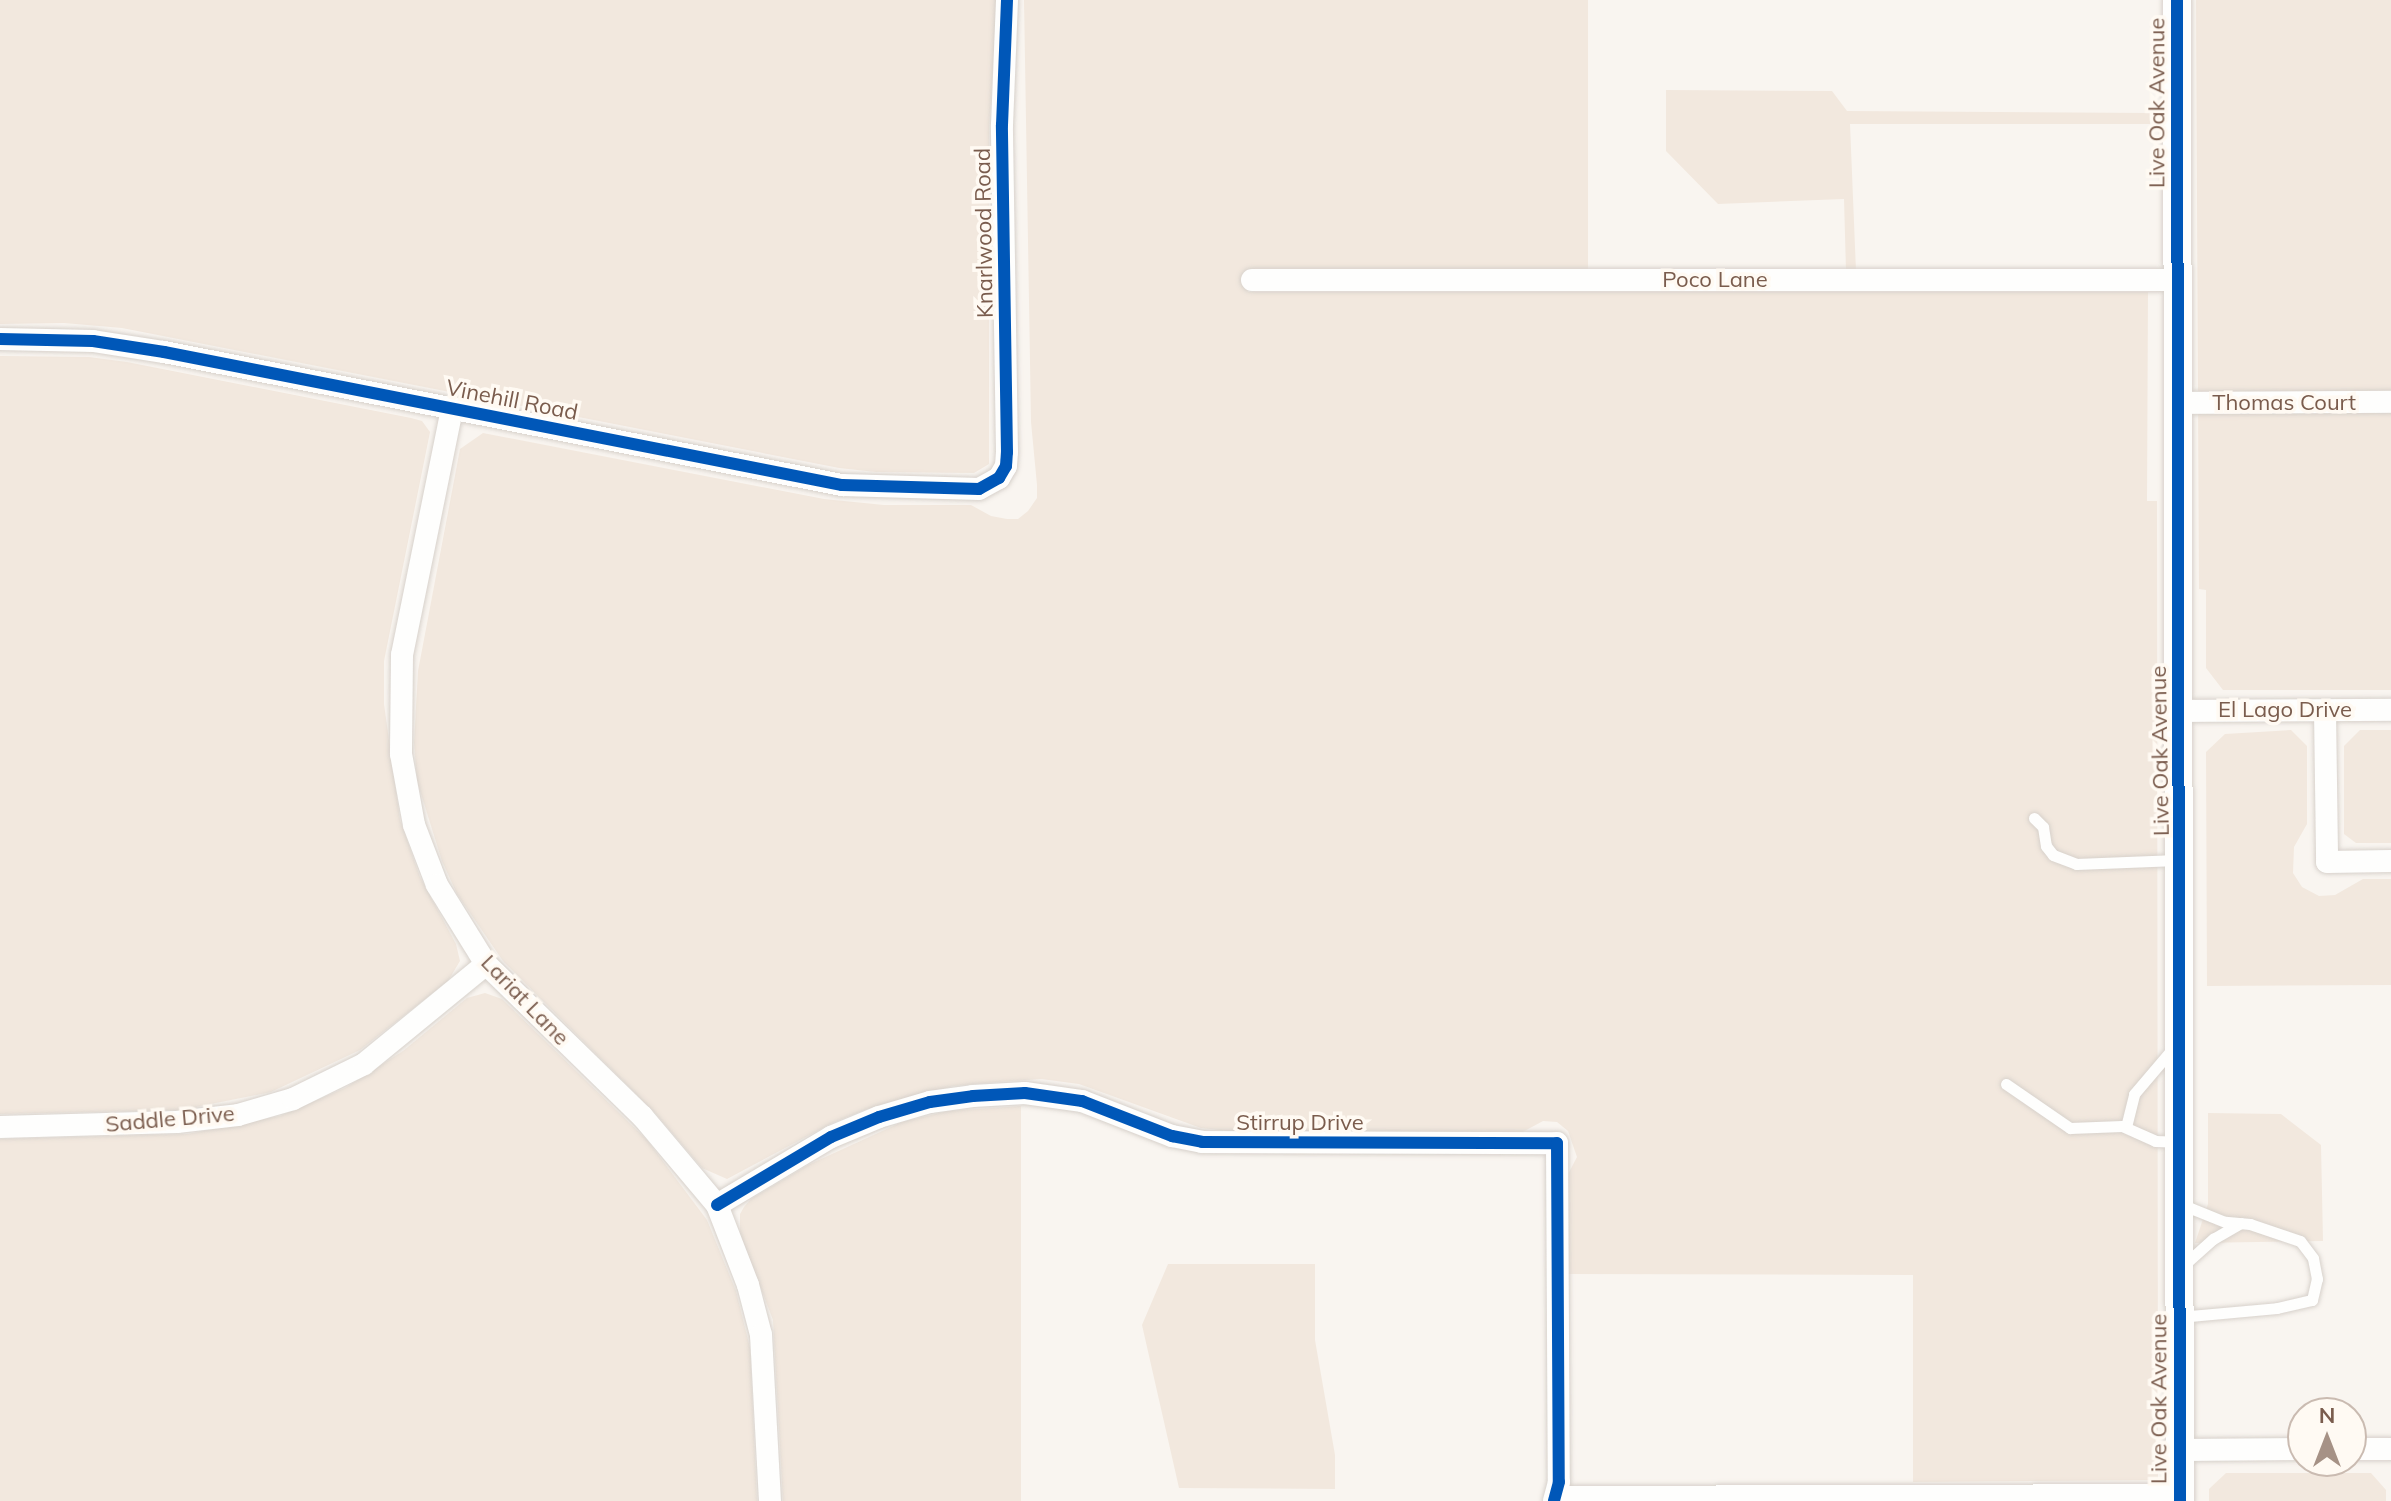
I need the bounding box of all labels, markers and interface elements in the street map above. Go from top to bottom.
street label: Live Oak Avenue [2144,18,2170,188]
street label: Knarlwood Road [969,148,999,318]
street label: Poco Lane [1662,267,1768,293]
street label: Vinehill Road [444,374,580,426]
street label: Thomas Court [2212,390,2356,416]
street label: Live Oak Avenue [2145,666,2175,836]
street label: El Lago Drive [2218,697,2352,723]
street label: Lariat Lane [476,949,574,1051]
street label: Saddle Drive [104,1100,236,1138]
street label: Stirrup Drive [1236,1110,1364,1136]
street label: Live Oak Avenue [2146,1314,2172,1484]
north arrow [2287,1397,2367,1477]
text: N [2319,1401,2335,1429]

